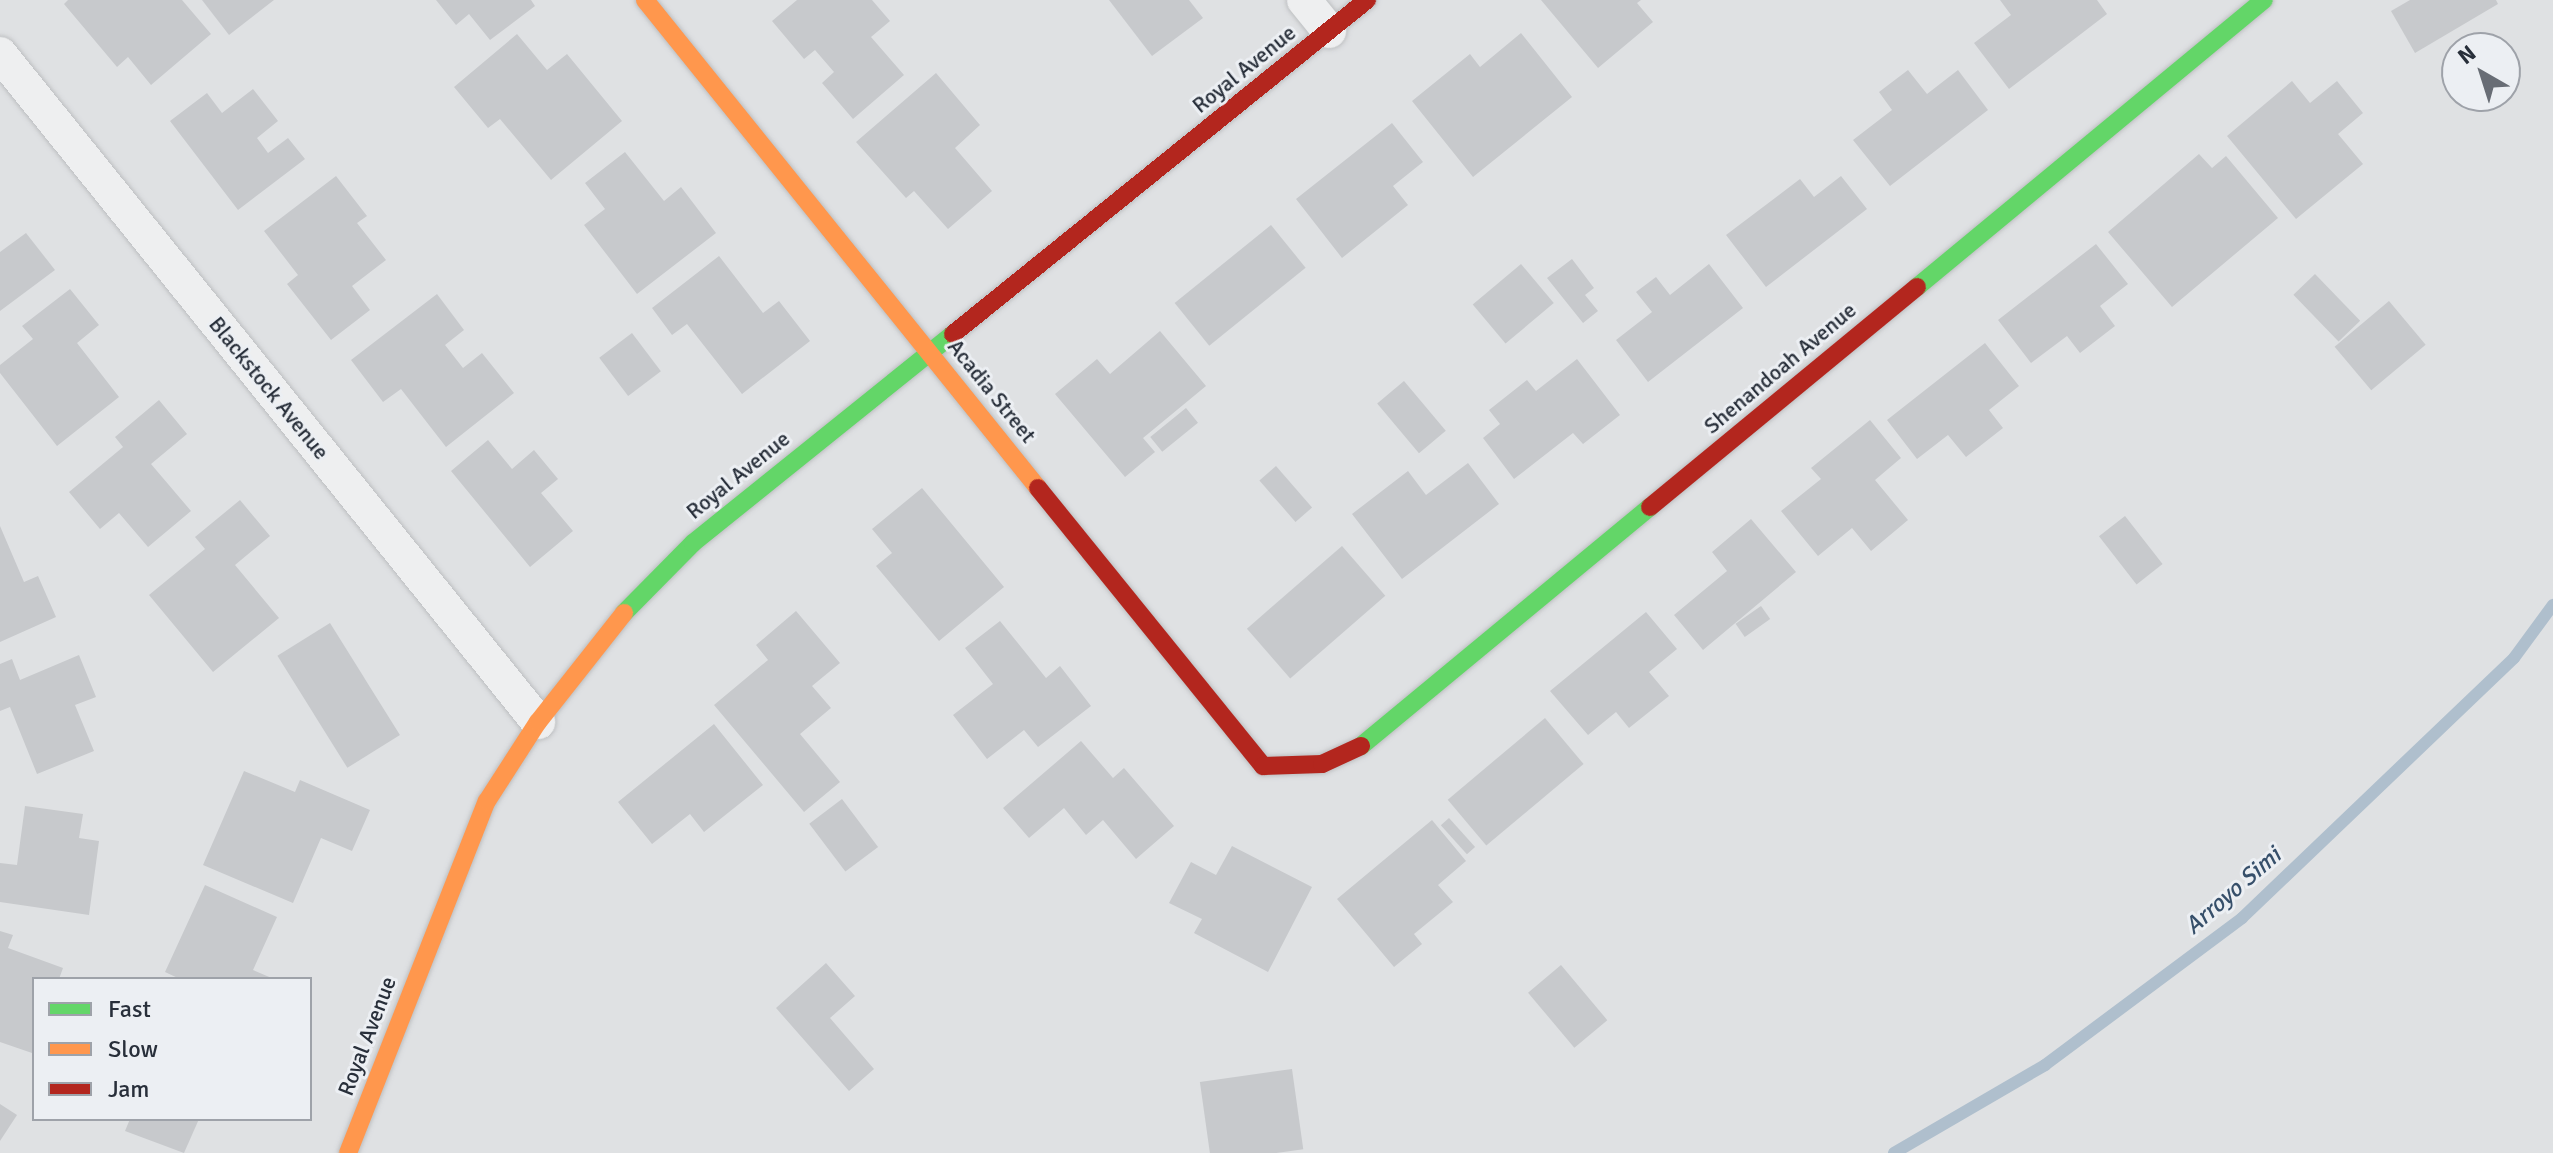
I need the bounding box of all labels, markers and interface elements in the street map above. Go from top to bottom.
street label: Royal Avenue [1187,19,1301,119]
north arrow [2441,32,2521,112]
text: N [2452,39,2481,70]
street label: Shenandoah Avenue [1699,297,1861,439]
street label: Blackstock Avenue [203,311,335,465]
street label: Acadia Street [942,334,1042,448]
street label: Royal Avenue [681,425,795,525]
water label: Arroyo Simi [2179,841,2287,941]
street label: Royal Avenue [332,973,402,1099]
legend [32,977,312,1121]
text: Fast [108,994,151,1024]
text: Slow [108,1034,158,1064]
text: Jam [108,1074,149,1104]

